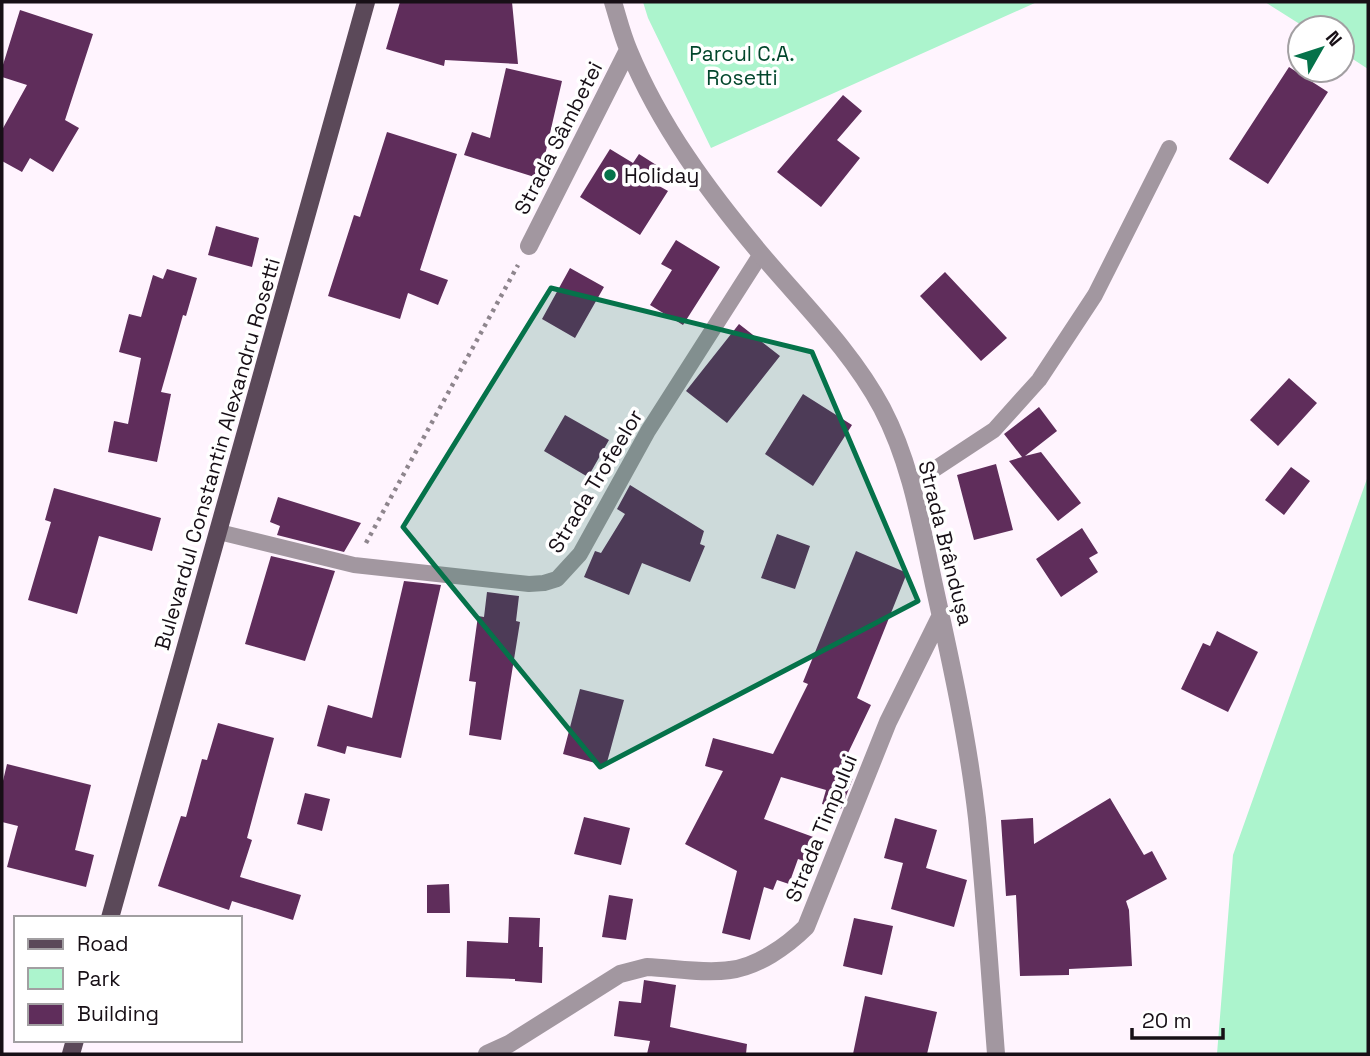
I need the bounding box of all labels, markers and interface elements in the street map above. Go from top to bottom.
north arrow [1286,14,1356,84]
text: N [1320,26,1348,51]
park label: Parcul C.A. Rosetti [689,40,795,91]
street label: Strada Sâmbetei [508,57,608,219]
place label: Holiday [624,162,699,189]
marker: Holiday [602,167,618,183]
street label: Bulevardul Constantin Alexandru Rosetti [148,255,286,653]
street label: Strada Trofeelor [541,404,649,558]
street label: Strada Brândușa [912,458,980,628]
street label: Strada Timpului [779,750,863,906]
legend [14,916,242,1042]
text: Road [77,930,129,957]
text: Park [77,965,121,992]
scale bar [1132,996,1223,1040]
text: Building [77,1000,159,1027]
text: 20 m [1142,1007,1192,1034]

